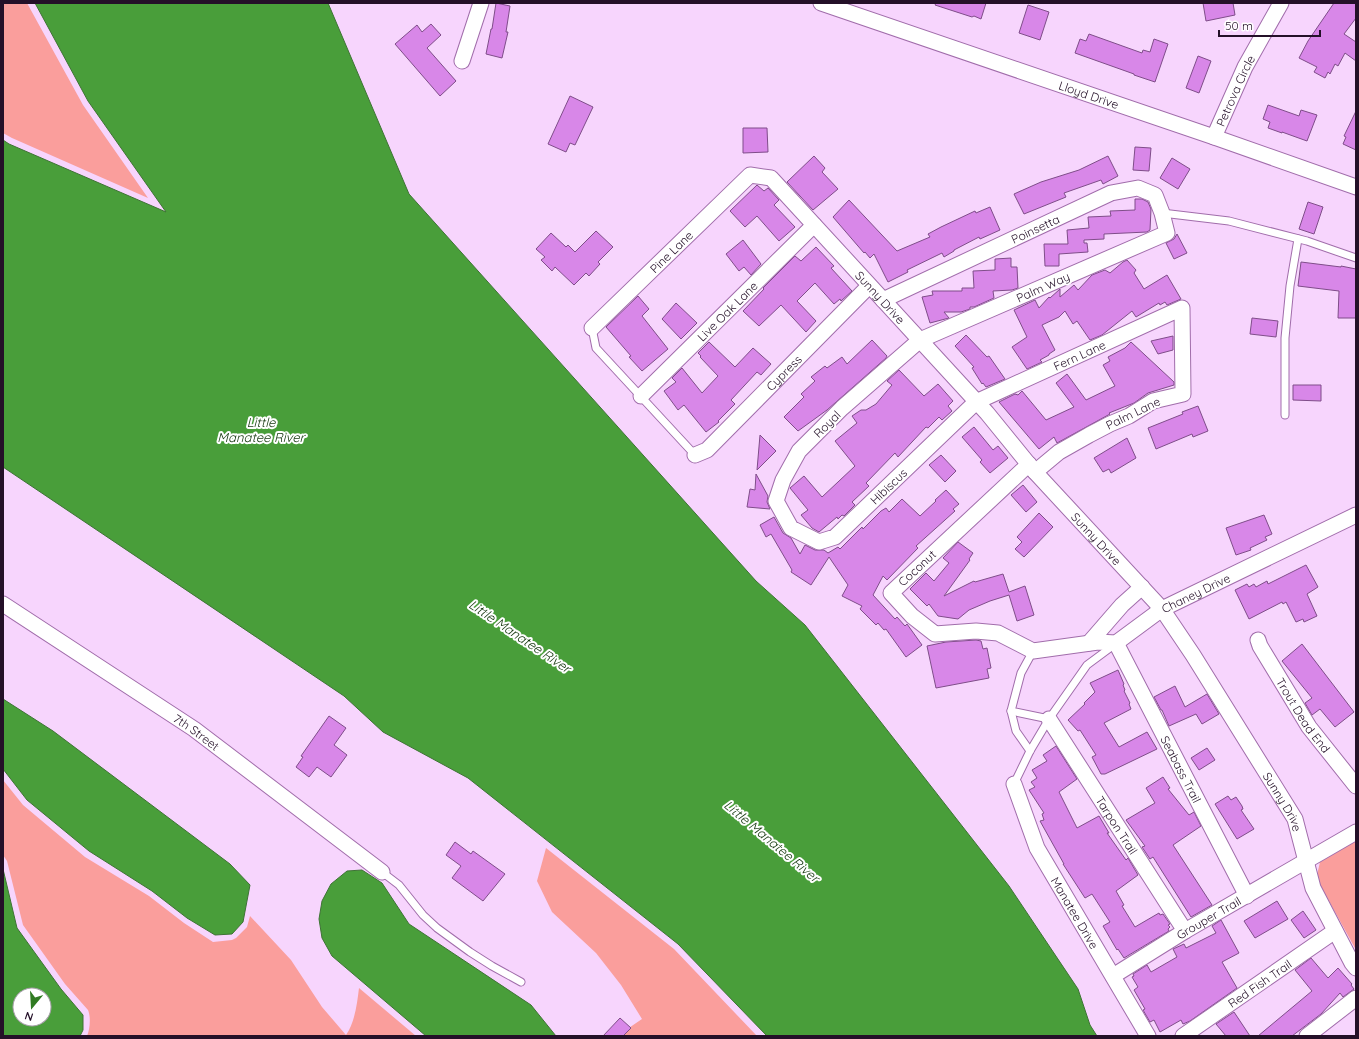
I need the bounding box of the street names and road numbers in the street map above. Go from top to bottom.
street label: Petrova Circle [1212,52,1258,129]
street label: Lloyd Drive [1057,77,1121,112]
street label: Poinsetta [1009,211,1062,246]
street label: Pine Lane [646,227,696,276]
street label: Sunny Drive [853,268,909,327]
street label: Palm Way [1014,269,1072,305]
street label: Live Oak Lane [694,278,761,344]
street label: Fern Lane [1051,336,1108,373]
street label: Cypress [763,351,805,394]
street label: Palm Lane [1103,393,1163,433]
street label: Royal [810,407,844,441]
street label: Hibiscus [867,465,910,507]
street label: Sunny Drive [1069,509,1125,568]
street label: Coconut [895,547,939,589]
street label: Chaney Drive [1159,570,1233,616]
street label: Trout Dead End [1273,675,1334,755]
street label: 7th Street [171,710,223,753]
street label: Seabass Trail [1158,733,1205,805]
street label: Sunny Drive [1260,769,1305,833]
street label: Tarpon Trail [1093,793,1141,857]
street label: Manatee Drive [1048,874,1102,952]
street label: Grouper Trail [1173,893,1244,942]
street label: Red Fish Trail [1225,956,1294,1010]

